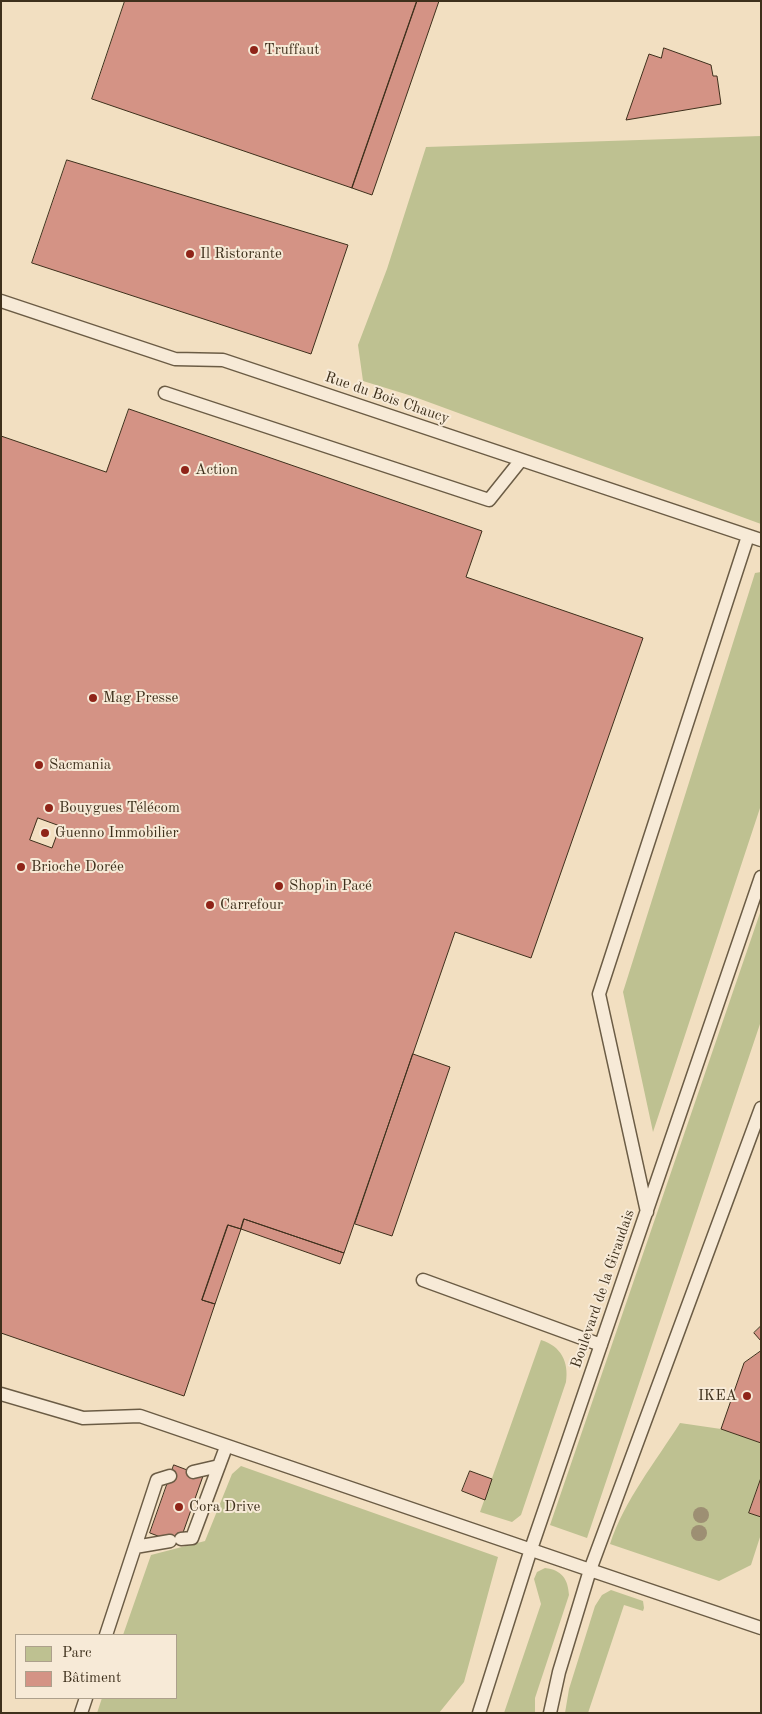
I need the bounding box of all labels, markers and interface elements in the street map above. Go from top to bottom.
place label: Truffaut [264,41,319,59]
marker: Truffaut [248,44,260,56]
place label: Il Ristorante [200,245,282,263]
marker: Il Ristorante [184,248,196,260]
street label: Rue du Bois Chaucy [322,368,452,428]
place label: Action [195,461,238,479]
marker: Action [179,464,191,476]
place label: Mag Presse [103,689,178,707]
marker: Mag Presse [87,692,99,704]
place label: Sacmania [49,756,111,774]
marker: Sacmania [33,759,45,771]
place label: Bouygues Télécom [59,799,180,817]
marker: Bouygues Télécom [43,802,55,814]
place label: Guenno Immobilier [55,824,179,842]
marker: Guenno Immobilier [39,827,51,839]
place label: Brioche Dorée [31,858,124,876]
marker: Brioche Dorée [15,861,27,873]
place label: Shop'in Pacé [289,877,372,895]
marker: Shop'in Pacé [273,880,285,892]
place label: Carrefour [220,896,283,914]
marker: Carrefour [204,899,216,911]
street label: Boulevard de la Giraudais [567,1207,639,1371]
place label: IKEA [698,1387,737,1405]
marker: IKEA [741,1390,753,1402]
place label: Cora Drive [189,1498,260,1516]
marker: Cora Drive [173,1501,185,1513]
legend [15,1634,178,1699]
text: Parc [62,1646,92,1661]
text: Bâtiment [62,1671,121,1686]

